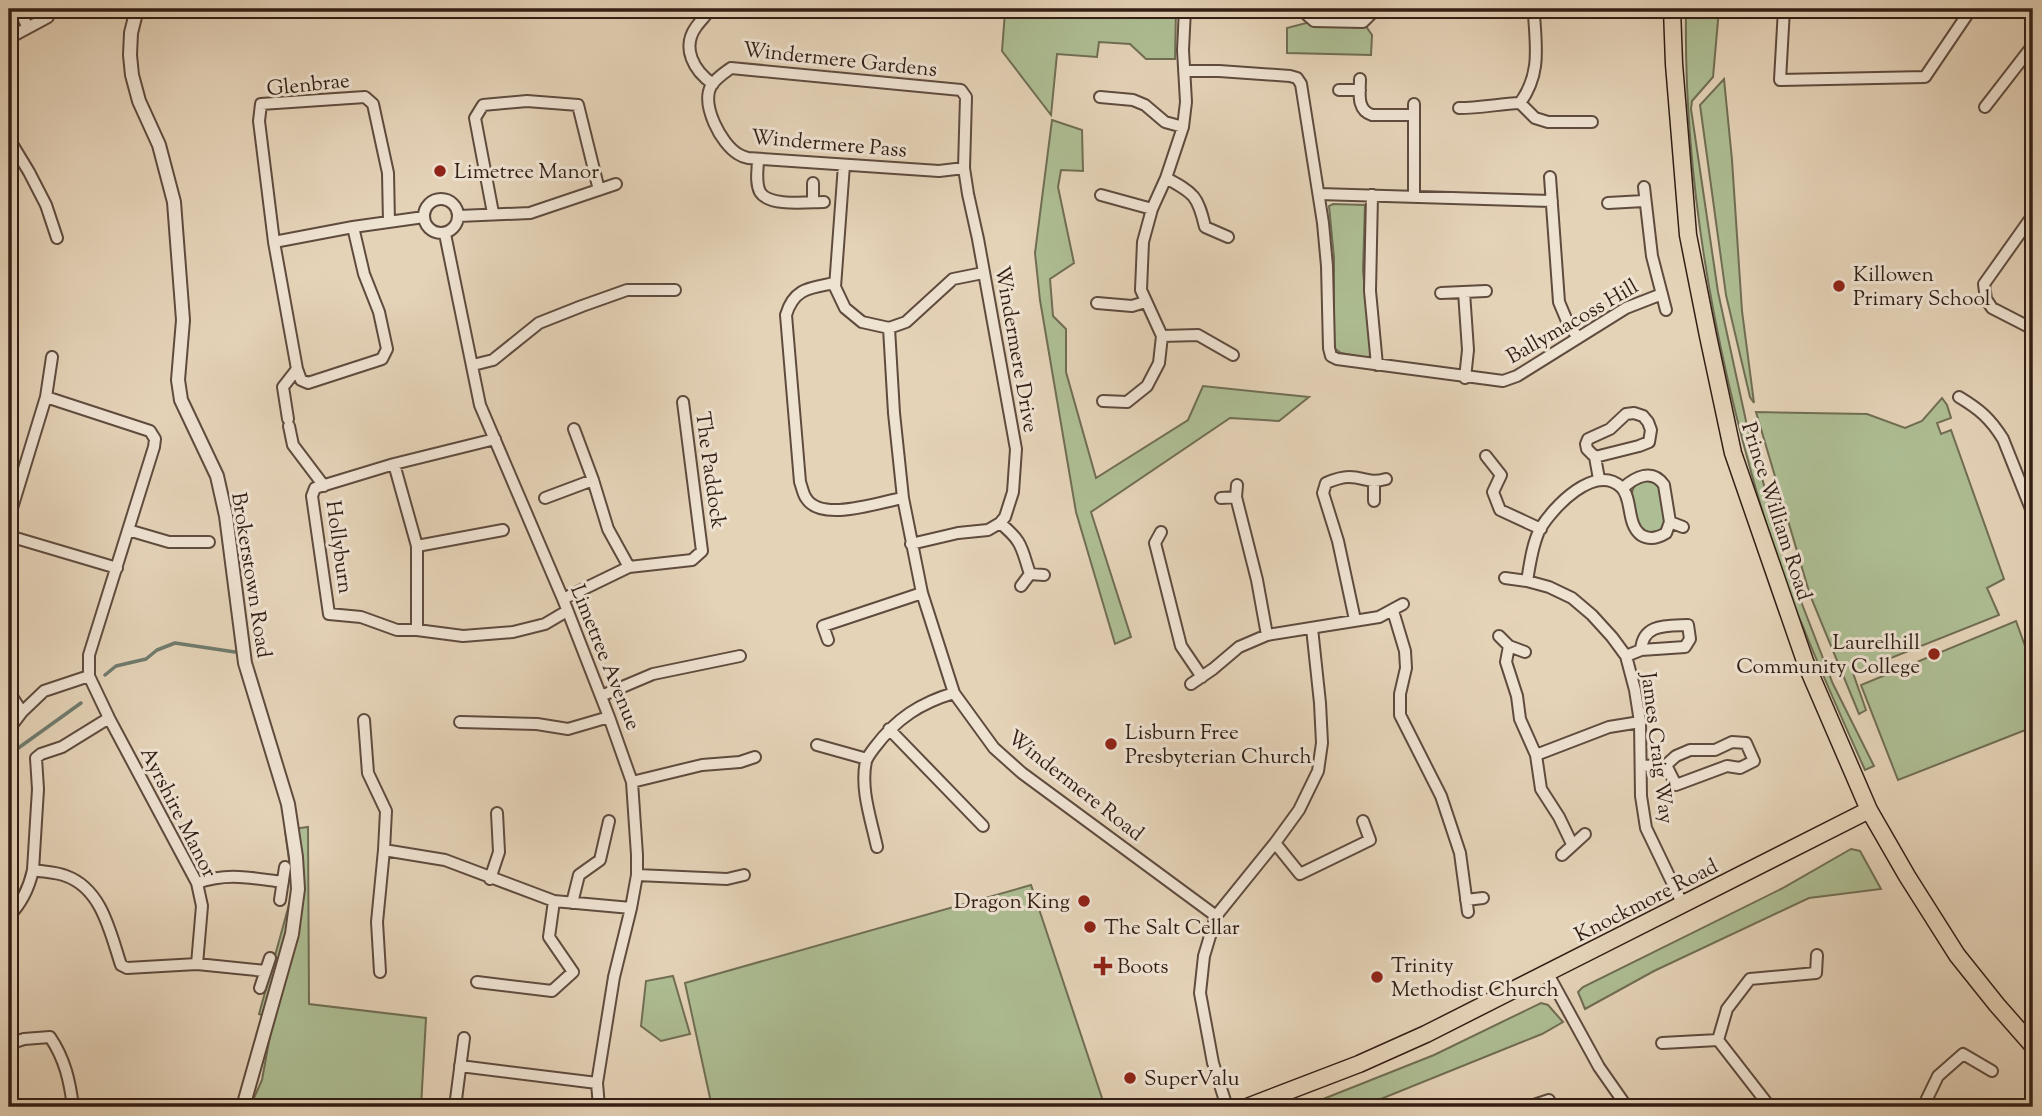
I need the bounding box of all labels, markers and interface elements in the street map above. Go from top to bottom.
street label: Windermere Gardens [741,36,938,86]
street label: Glenbrae [265,67,351,105]
street label: Windermere Pass [750,123,908,167]
place label: Limetree Manor [454,158,599,188]
marker: Limetree Manor [432,163,448,179]
place label: Killowen Primary School [1853,261,1991,315]
street label: Windermere Drive [986,263,1044,435]
street label: Ballymacoss Hill [1501,273,1645,373]
marker: Killowen Primary School [1831,278,1847,294]
street label: The Paddock [686,410,732,531]
street label: Prince William Road [1732,419,1818,605]
street label: Brokerstown Road [222,490,278,660]
street label: Hollyburn [317,499,359,596]
street label: Limetree Avenue [561,580,647,735]
place label: Laurelhill Community College [1736,629,1920,683]
marker: Laurelhill Community College [1926,646,1942,662]
street label: James Craig Way [1632,670,1680,826]
place label: Lisburn Free Presbyterian Church [1125,719,1312,773]
street label: Windermere Road [1000,724,1149,850]
marker: Lisburn Free Presbyterian Church [1103,736,1119,752]
street label: Ayrshire Manor [131,742,223,884]
street label: Knockmore Road [1570,853,1724,951]
place label: Dragon King [954,888,1070,918]
marker: Dragon King [1076,893,1092,909]
place label: The Salt Cellar [1104,914,1240,944]
marker: The Salt Cellar [1082,919,1098,935]
place label: Trinity Methodist Church [1391,952,1559,1006]
place label: Boots [1117,953,1169,983]
marker: Boots [1095,958,1111,974]
marker: Trinity Methodist Church [1369,969,1385,985]
place label: SuperValu [1144,1065,1240,1095]
marker: SuperValu [1122,1070,1138,1086]

